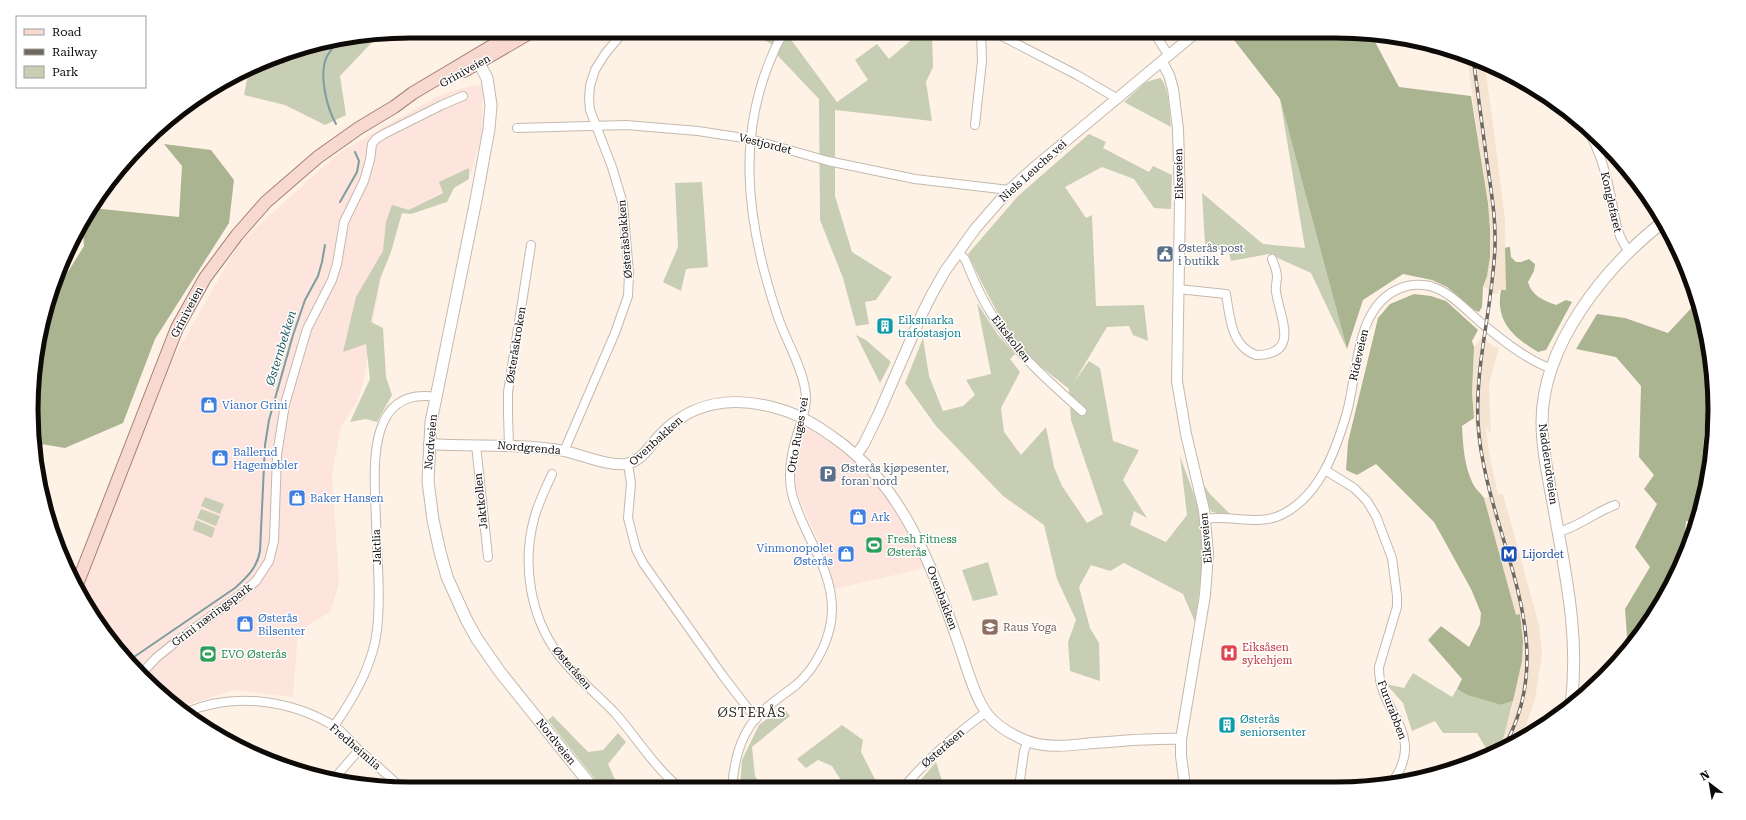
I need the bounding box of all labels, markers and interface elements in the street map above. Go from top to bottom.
legend [16,16,146,88]
text: Road [52,25,82,39]
text: Railway [52,45,98,59]
street label: Griniveien [437,52,493,90]
text: Park [52,65,79,79]
street label: Vestjordet [737,131,793,157]
street label: Niels Leuchs vei [997,137,1070,205]
street label: Eiksveien [1172,148,1186,200]
street label: Konglefaret [1598,170,1624,234]
street label: Østeråsbakken [615,199,635,279]
place label: Østerås post i butikk [1178,242,1244,268]
public building icon: Østerås post i butikk [1155,244,1175,264]
street label: Griniveien [168,284,206,340]
street label: Østeråskroken [504,306,528,384]
water label: Østernbekken [263,309,299,388]
street label: Eikskollen [989,313,1033,365]
place label: Eiksmarka trafostasjon [898,314,961,340]
building icon: Eiksmarka trafostasjon [875,316,895,336]
street label: Rideveien [1347,328,1371,382]
shop icon: Vianor Grini [199,395,219,415]
street label: Otto Ruges vei [785,396,811,474]
place label: Vianor Grini [222,399,288,412]
street label: Nordveien [422,414,440,470]
street label: Ovenbakken [627,414,685,468]
street label: Nadderudveien [1536,423,1560,505]
street label: Nordgrenda [497,439,561,457]
place label: Ballerud Hagemøbler [233,446,299,472]
shop icon: Ballerud Hagemøbler [210,448,230,468]
place label: Østerås kjøpesenter, foran nord [841,462,949,488]
parking icon: Østerås kjøpesenter, foran nord [818,464,838,484]
street label: Jaktkollen [472,472,490,530]
shop icon: Baker Hansen [287,488,307,508]
place label: Baker Hansen [310,492,384,505]
shop icon: Ark [848,507,868,527]
place label: Ark [871,511,890,524]
street label: Eiksveien [1197,512,1215,564]
street label: Jaktlia [370,529,384,565]
place label: Fresh Fitness Østerås [887,533,957,559]
sports icon: Fresh Fitness Østerås [864,535,884,555]
place label: Vinmonopolet Østerås [757,542,833,568]
shop icon: Vinmonopolet Østerås [836,544,856,564]
metro station icon: Lijordet [1499,544,1519,564]
place label: Lijordet [1522,548,1564,561]
street label: Ovenbakken [924,564,960,632]
street label: Grini næringspark [169,580,255,650]
place label: Østerås Bilsenter [258,612,306,638]
shop icon: Østerås Bilsenter [235,614,255,634]
school or university icon: Raus Yoga [980,617,1000,637]
place label: Raus Yoga [1003,621,1057,634]
place label: Eiksåsen sykehjem [1242,641,1293,667]
hospital icon: Eiksåsen sykehjem [1219,643,1239,663]
sports icon: EVO Østerås [198,644,218,664]
street label: Østeråsen [550,644,594,692]
place label: EVO Østerås [221,648,287,661]
street label: Fururabben [1375,678,1409,742]
district label: ØSTERÅS [718,704,786,720]
place label: Østerås seniorsenter [1240,713,1306,739]
building icon: Østerås seniorsenter [1217,715,1237,735]
street label: Nordveien [533,716,579,768]
street label: Fredheimlia [327,721,383,773]
street label: Østeråsen [919,726,967,770]
north arrow [1690,764,1730,804]
text: N [1698,768,1713,784]

